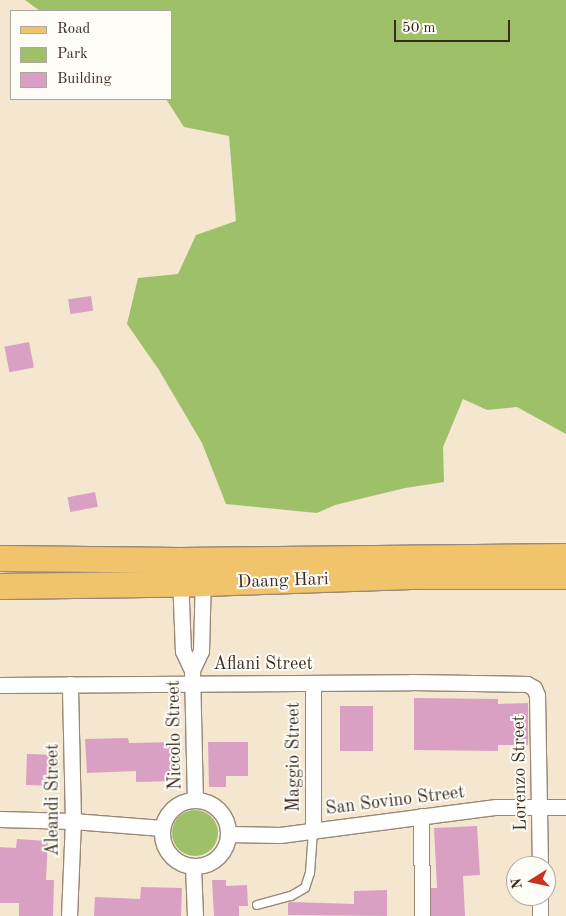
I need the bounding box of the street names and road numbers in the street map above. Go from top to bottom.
street label: Daang Hari [237,569,329,593]
street label: Aflani Street [213,653,313,675]
street label: Niccolo Street [163,680,187,790]
street label: Maggio Street [283,702,305,812]
street label: Lorenzo Street [508,715,532,831]
street label: Aleandi Street [42,744,64,856]
street label: San Sovino Street [324,782,466,820]

